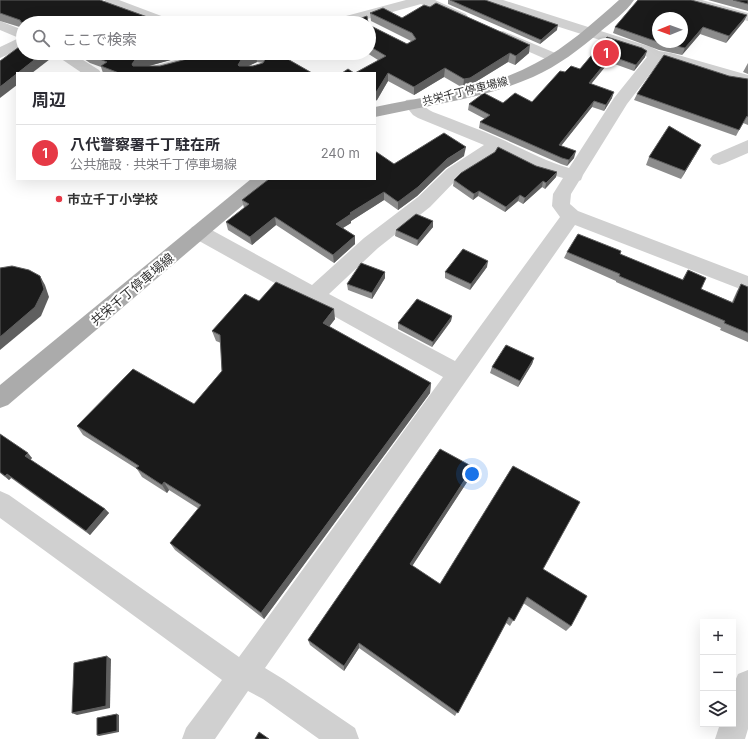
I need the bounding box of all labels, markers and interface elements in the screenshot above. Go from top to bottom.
north arrow [652,12,688,48]
search box [16,16,376,60]
icon: search [30,27,52,49]
text: ここで検索 [62,30,137,49]
pin: 1 [593,38,619,68]
street label: 共栄千丁停車場線 [421,74,509,108]
text: 周辺 [32,90,66,110]
text: 八代警察署千丁駐在所 [70,135,220,154]
text: 1 [42,145,48,161]
text: 240 m [321,145,360,161]
text: 公共施設 · 共栄千丁停車場線 [70,156,237,172]
place label: 市立千丁小学校 [67,191,158,207]
marker: 市立千丁小学校 [54,194,64,204]
street label: 共栄千丁停車場線 [87,249,177,329]
your location [462,464,482,484]
map controls [700,619,736,727]
button: + [700,619,736,655]
button: − [700,655,736,691]
button: layers [700,691,736,727]

